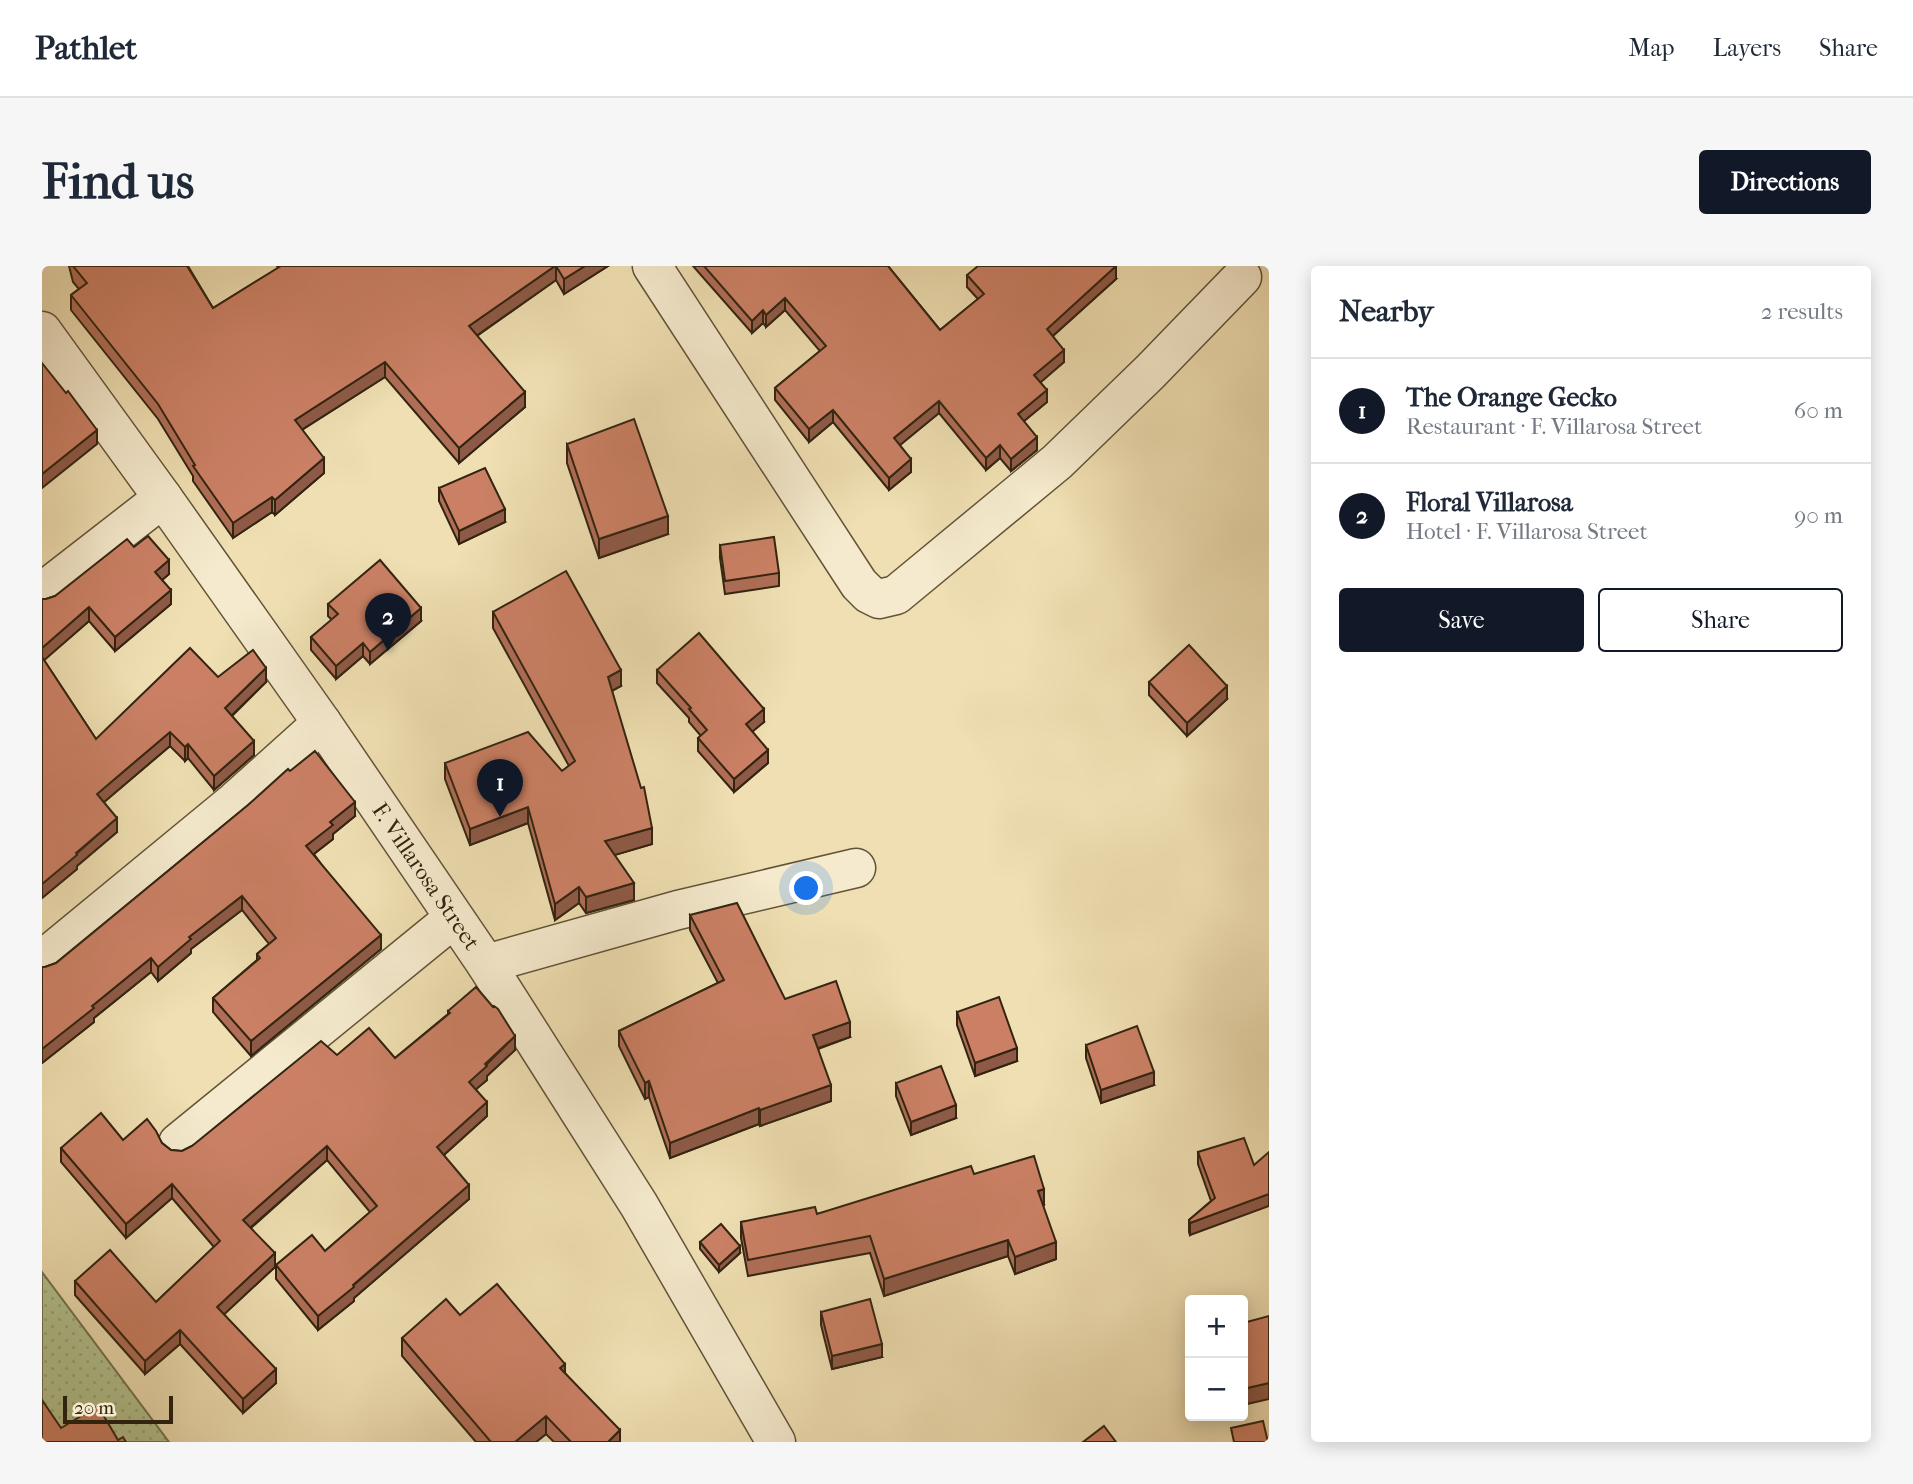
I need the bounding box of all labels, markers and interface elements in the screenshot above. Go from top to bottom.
text: Pathlet [35,29,137,68]
text: Map [1629,34,1675,62]
text: Layers [1713,34,1781,62]
text: Share [1819,34,1878,62]
button: Directions [1699,150,1871,214]
text: Find us [42,153,194,211]
text: Nearby [1339,294,1434,329]
text: 2 results [1761,298,1843,325]
text: The Orange Gecko [1406,382,1617,413]
text: 1 [1358,397,1366,424]
text: 60 m [1794,397,1843,424]
text: Restaurant · F. Villarosa Street [1406,413,1702,440]
text: Floral Villarosa [1406,487,1573,518]
text: 2 [1356,502,1368,529]
text: 90 m [1794,502,1843,529]
text: Hotel · F. Villarosa Street [1406,518,1648,545]
button: Save [1339,588,1584,652]
button: Share [1598,588,1843,652]
pin: 2 [365,593,411,651]
pin: 1 [477,759,523,817]
street label: F. Villarosa Street [366,798,485,955]
your location [789,871,823,905]
map controls [1185,1295,1248,1421]
button: + [1185,1295,1248,1358]
button: − [1185,1358,1248,1421]
scale bar [63,1393,173,1425]
text: 20 m [74,1397,114,1419]

